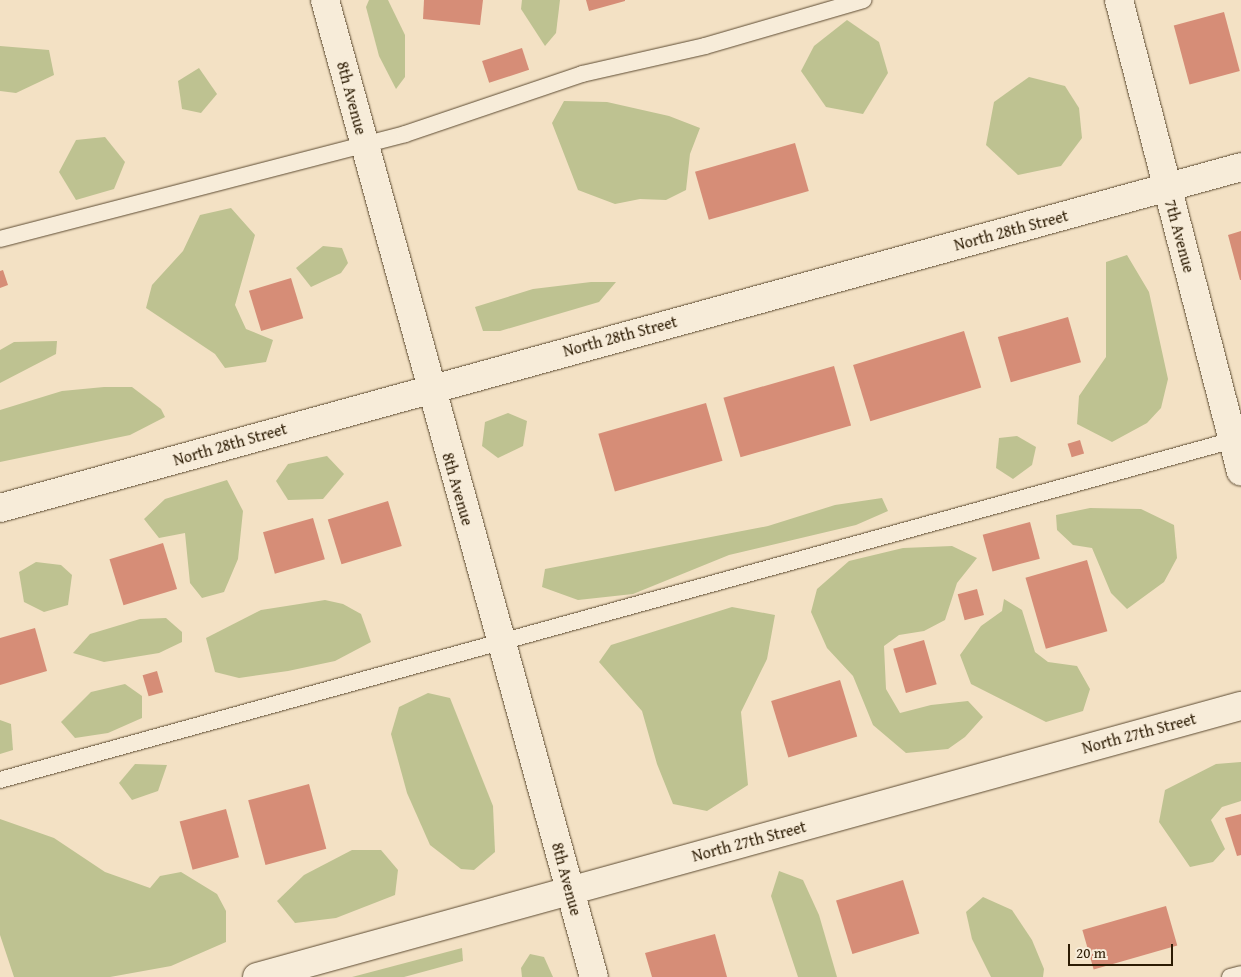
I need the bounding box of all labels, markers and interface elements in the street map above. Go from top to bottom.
street label: 8th Avenue [333,59,371,137]
street label: 7th Avenue [1161,197,1199,275]
street label: North 28th Street [952,206,1070,254]
street label: North 28th Street [561,312,679,360]
street label: North 28th Street [171,419,289,469]
street label: 8th Avenue [438,450,478,528]
street label: North 27th Street [1080,709,1198,757]
street label: North 27th Street [690,817,808,865]
street label: 8th Avenue [548,840,586,918]
scale bar [1071,934,1176,966]
text: 20 m [1076,942,1106,963]

